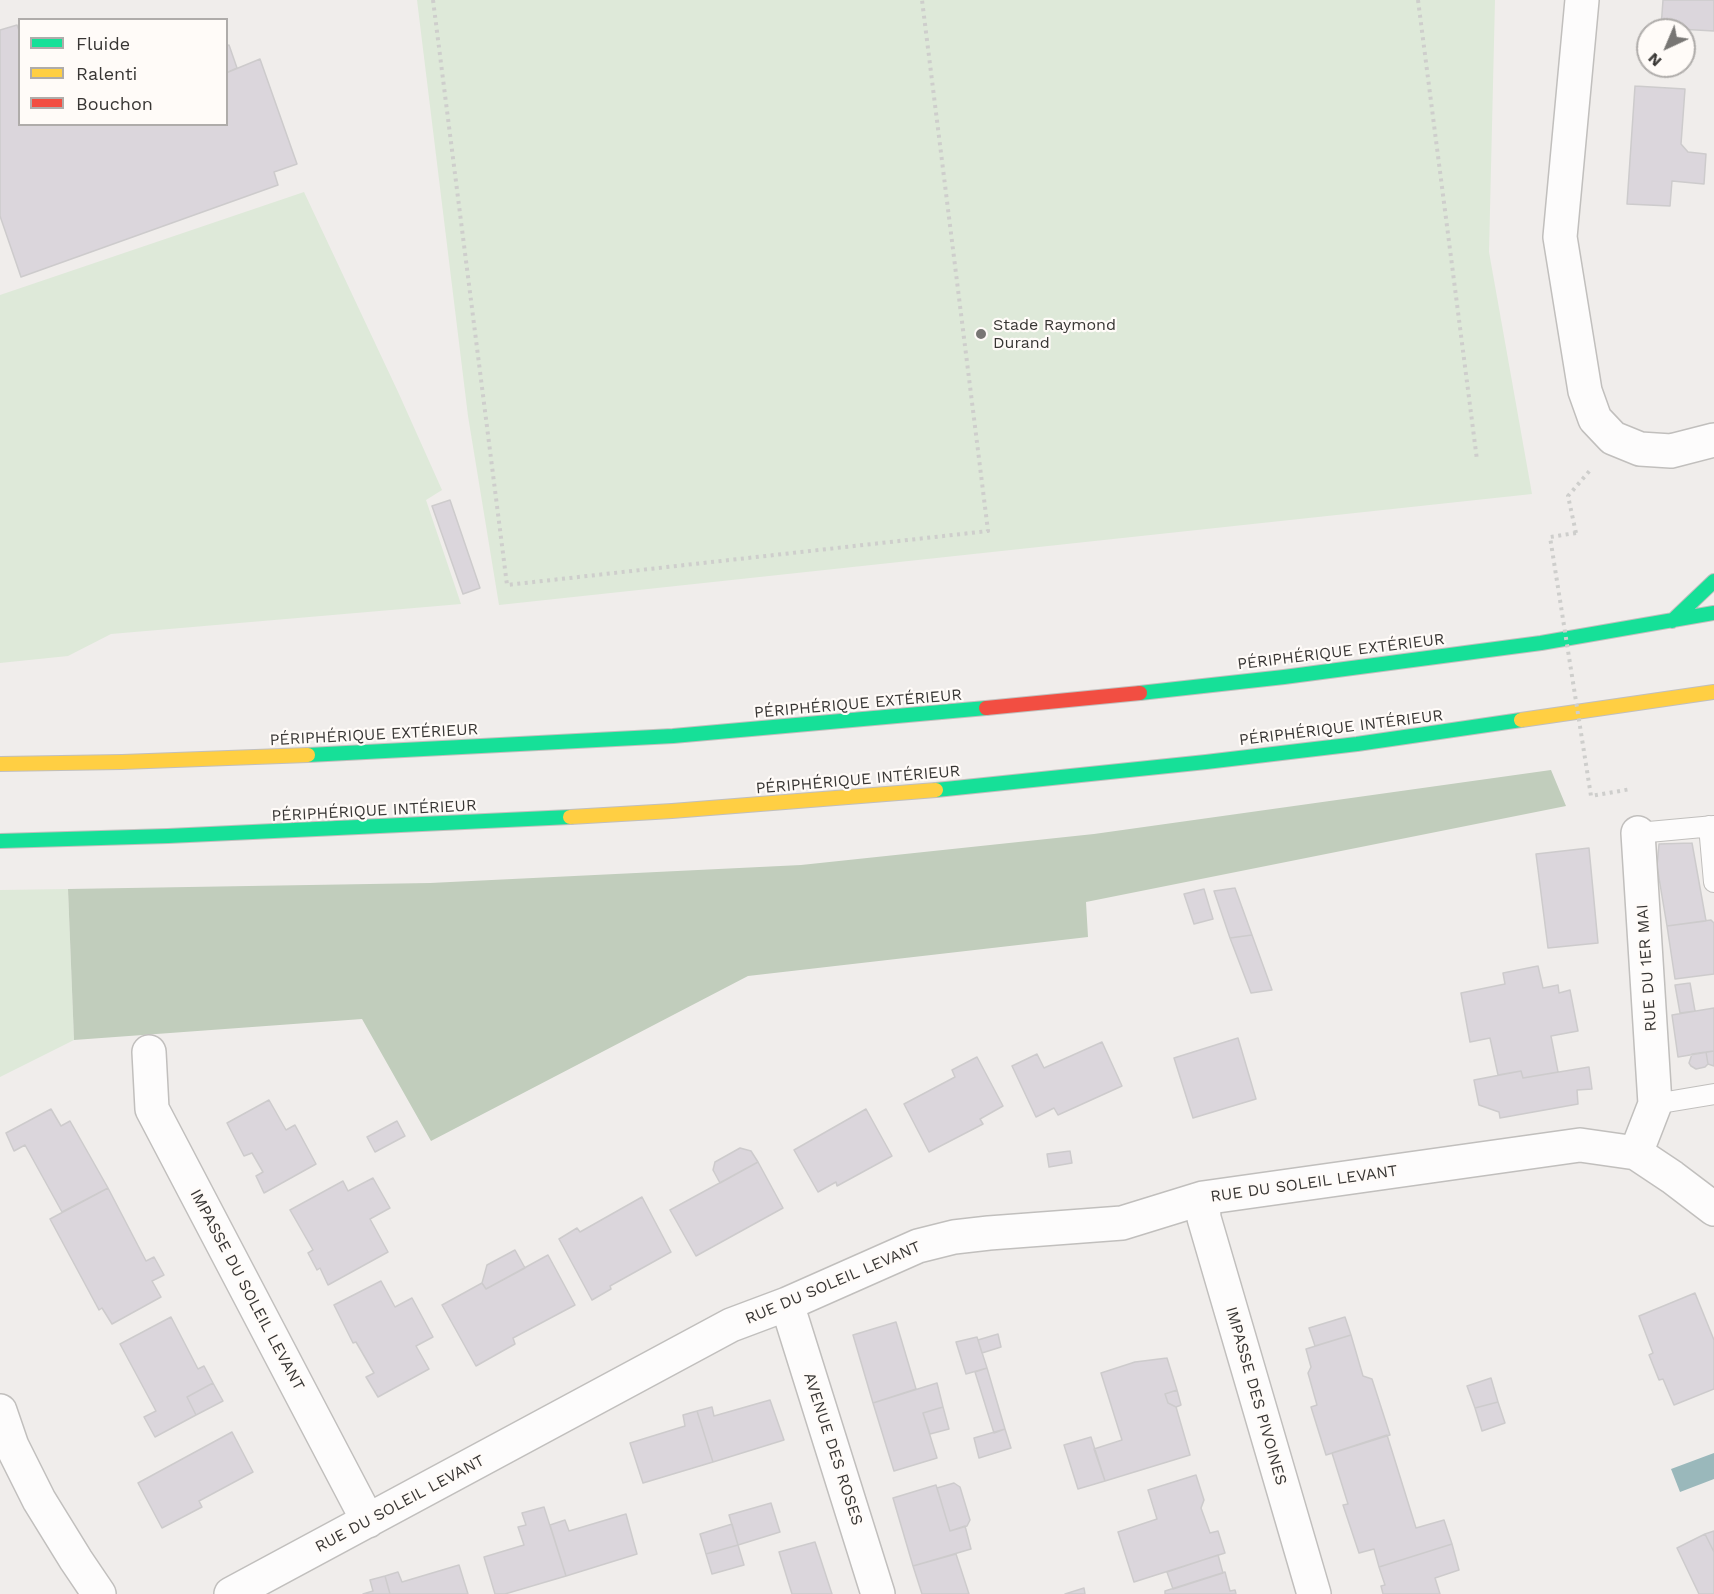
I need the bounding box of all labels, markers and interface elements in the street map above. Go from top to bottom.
legend [18,18,228,126]
north arrow [1636,18,1696,78]
text: Fluide [76,33,130,54]
text: N [1644,49,1665,71]
text: Ralenti [76,63,137,84]
text: Bouchon [76,93,153,114]
place label: Stade Raymond Durand [993,315,1116,353]
marker: Stade Raymond Durand [974,327,988,341]
street label: PÉRIPHÉRIQUE EXTÉRIEUR [1236,630,1446,674]
street label: PÉRIPHÉRIQUE EXTÉRIEUR [753,685,963,723]
street label: PÉRIPHÉRIQUE INTÉRIEUR [1238,706,1444,750]
street label: PÉRIPHÉRIQUE EXTÉRIEUR [269,720,479,750]
street label: PÉRIPHÉRIQUE INTÉRIEUR [755,761,961,799]
street label: PÉRIPHÉRIQUE INTÉRIEUR [271,796,477,826]
street label: RUE DU 1ER MAI [1633,904,1661,1032]
street label: RUE DU SOLEIL LEVANT [1209,1161,1399,1207]
street label: IMPASSE DU SOLEIL LEVANT [186,1186,308,1394]
street label: RUE DU SOLEIL LEVANT [742,1237,924,1329]
street label: IMPASSE DES PIVOINES [1221,1304,1291,1488]
street label: AVENUE DES ROSES [799,1370,867,1528]
street label: RUE DU SOLEIL LEVANT [312,1451,488,1557]

